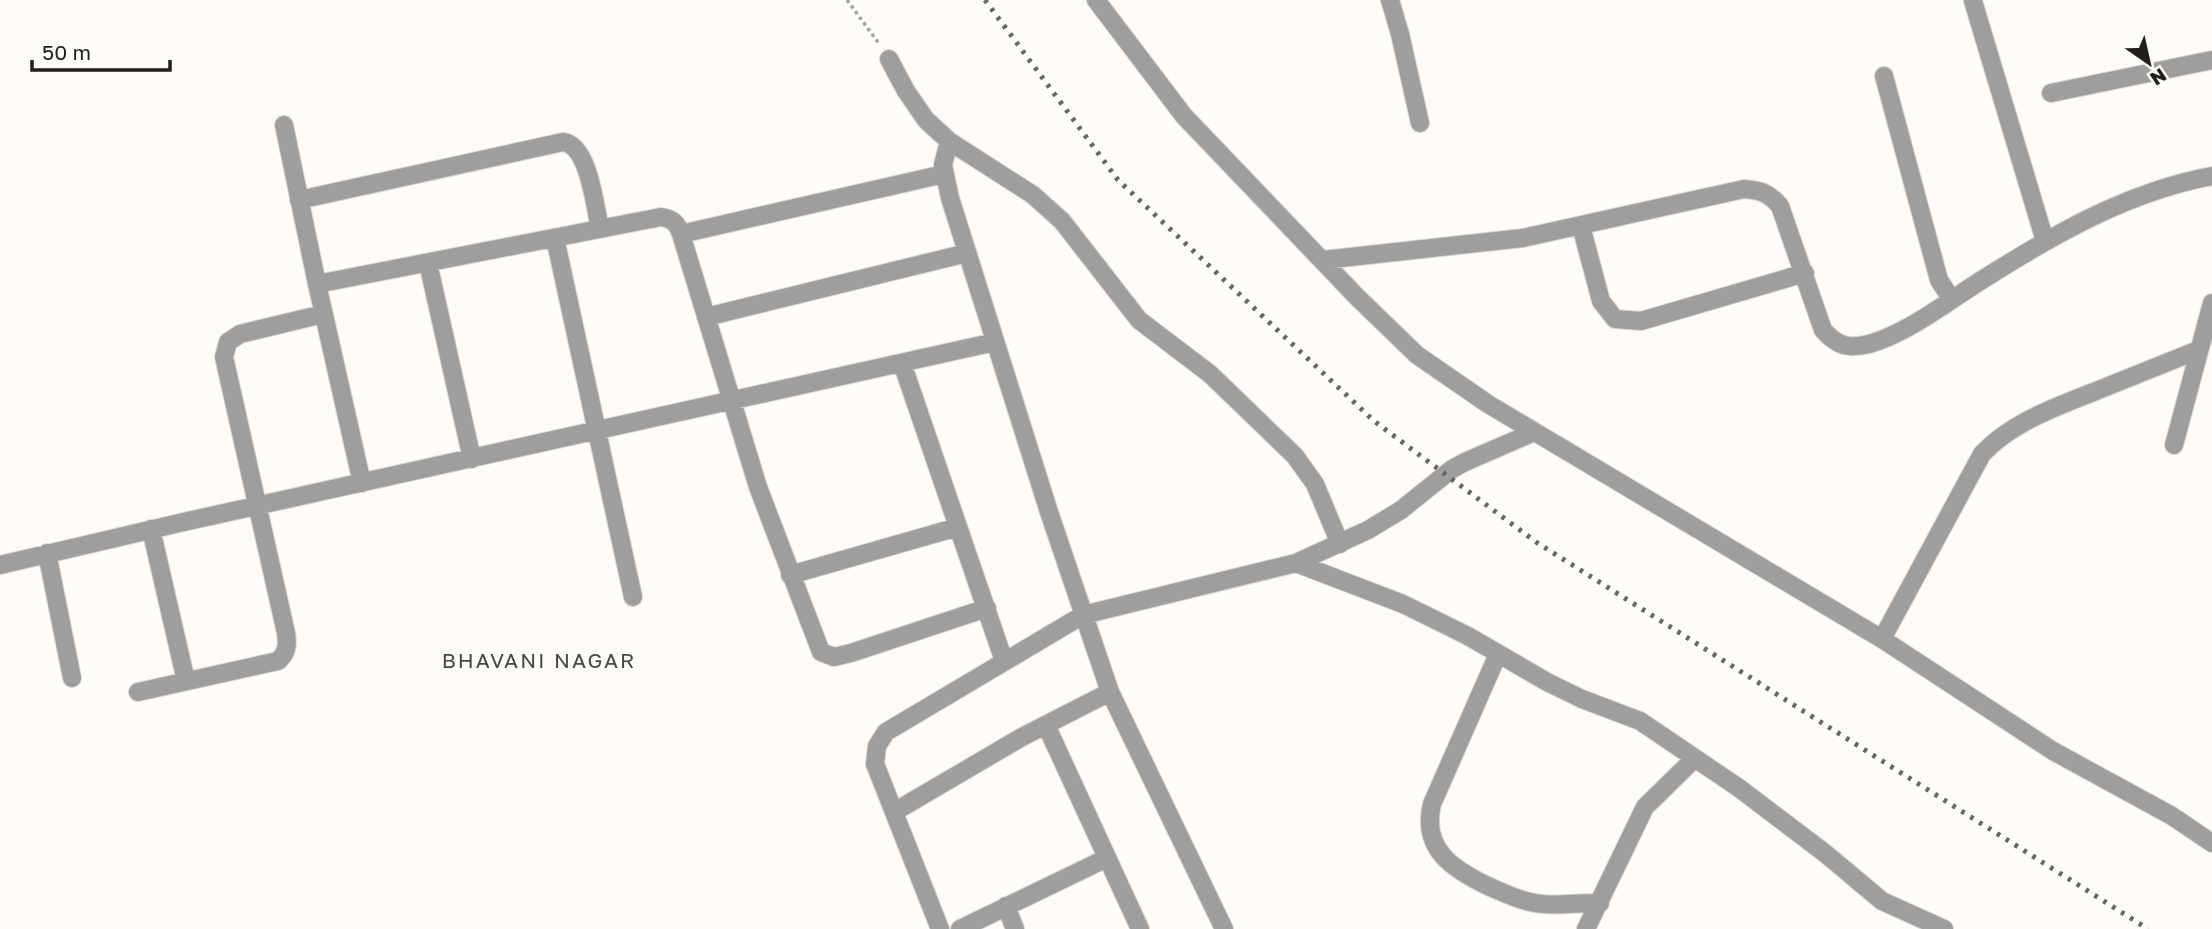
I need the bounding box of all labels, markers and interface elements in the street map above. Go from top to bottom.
scale bar [32,28,170,72]
north arrow [2114,28,2184,98]
text: 50 m [42,39,91,65]
text: N [2146,64,2171,91]
district label: BHAVANI NAGAR [442,647,636,673]

